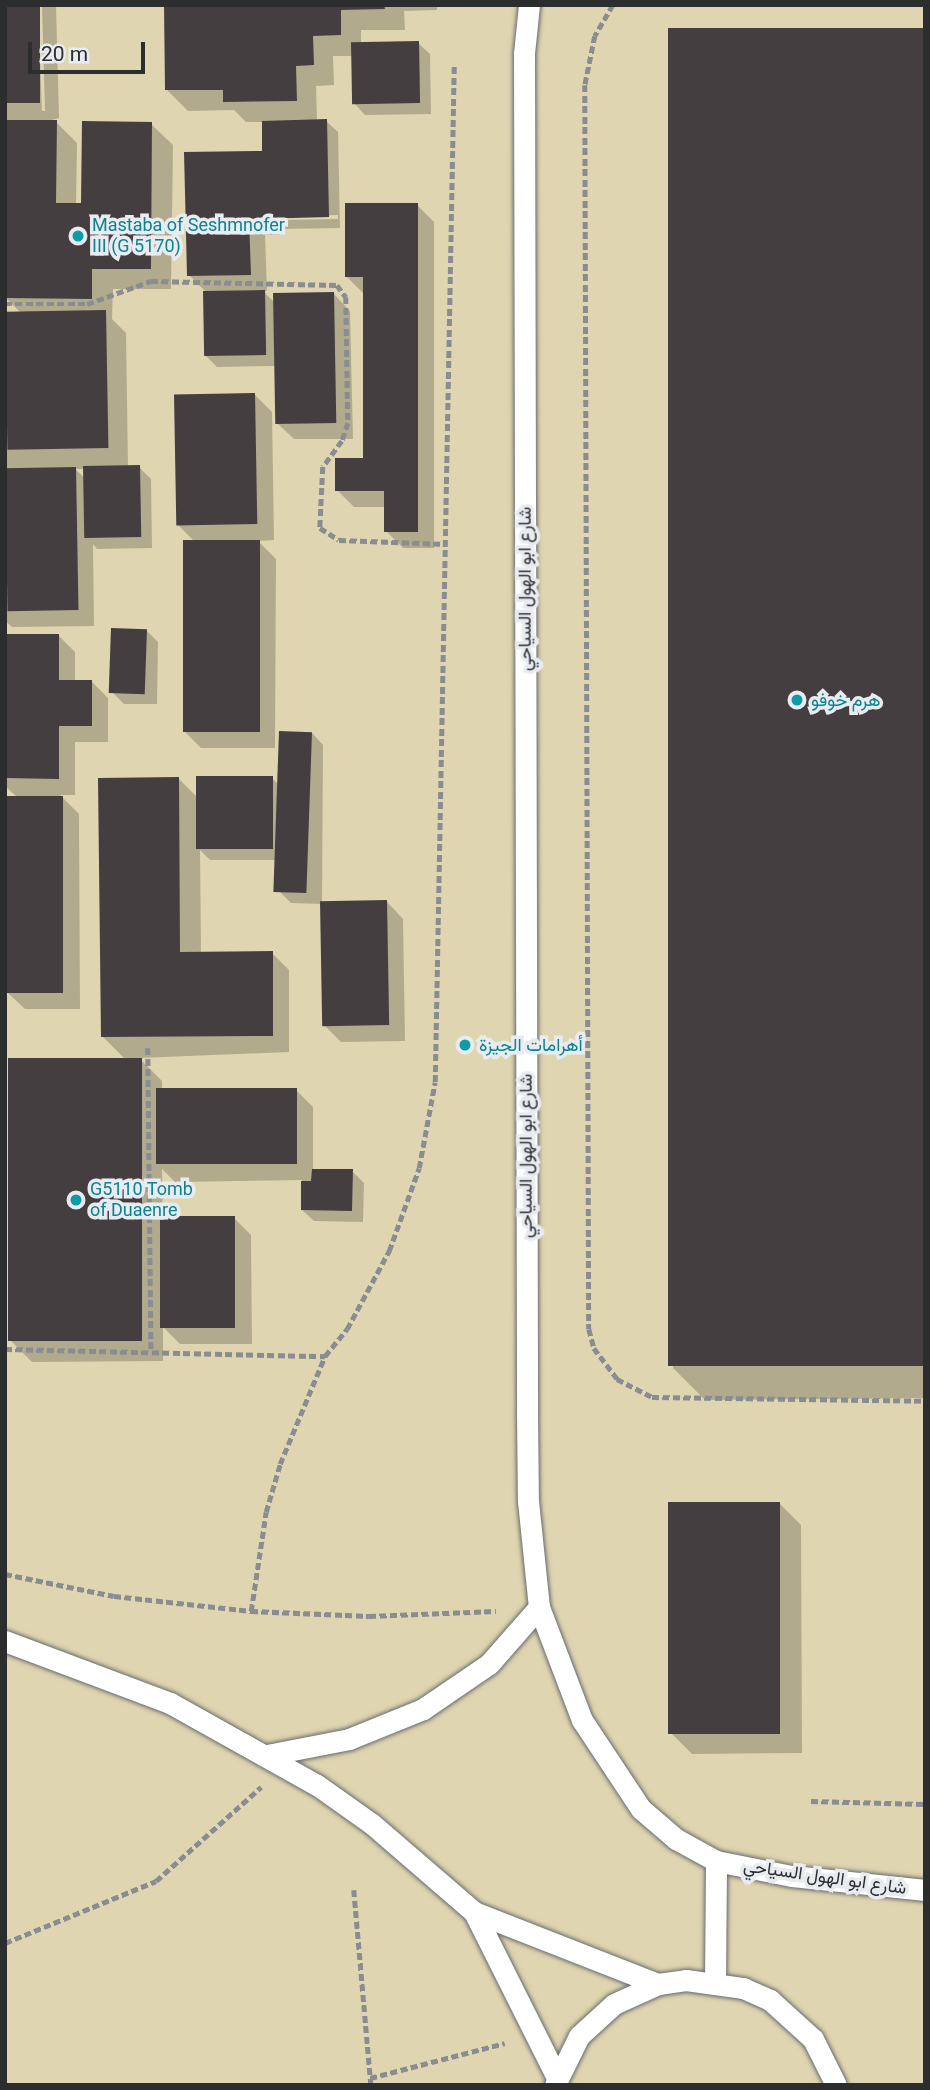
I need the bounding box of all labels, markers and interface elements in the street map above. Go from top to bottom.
scale bar [32,28,149,72]
text: 20 m [41,42,88,66]
place label: Mastaba of Seshmnofer III (G 5170) [92,215,285,258]
marker: Mastaba of Seshmnofer III (G 5170) [70,228,86,244]
street label: شارع ابو الهول السياحي [514,507,536,671]
place label: هرم خوفو [811,689,881,711]
marker: هرم خوفو [789,692,805,708]
place label: أهرامات الجيزة [479,1034,583,1056]
marker: أهرامات الجيزة [457,1037,473,1053]
street label: شارع ابو الهول السياحي [515,1074,537,1238]
place label: G5110 Tomb of Duaenre [90,1179,193,1222]
marker: G5110 Tomb of Duaenre [68,1192,84,1208]
street label: شارع ابو الهول السياحي [742,1855,908,1899]

